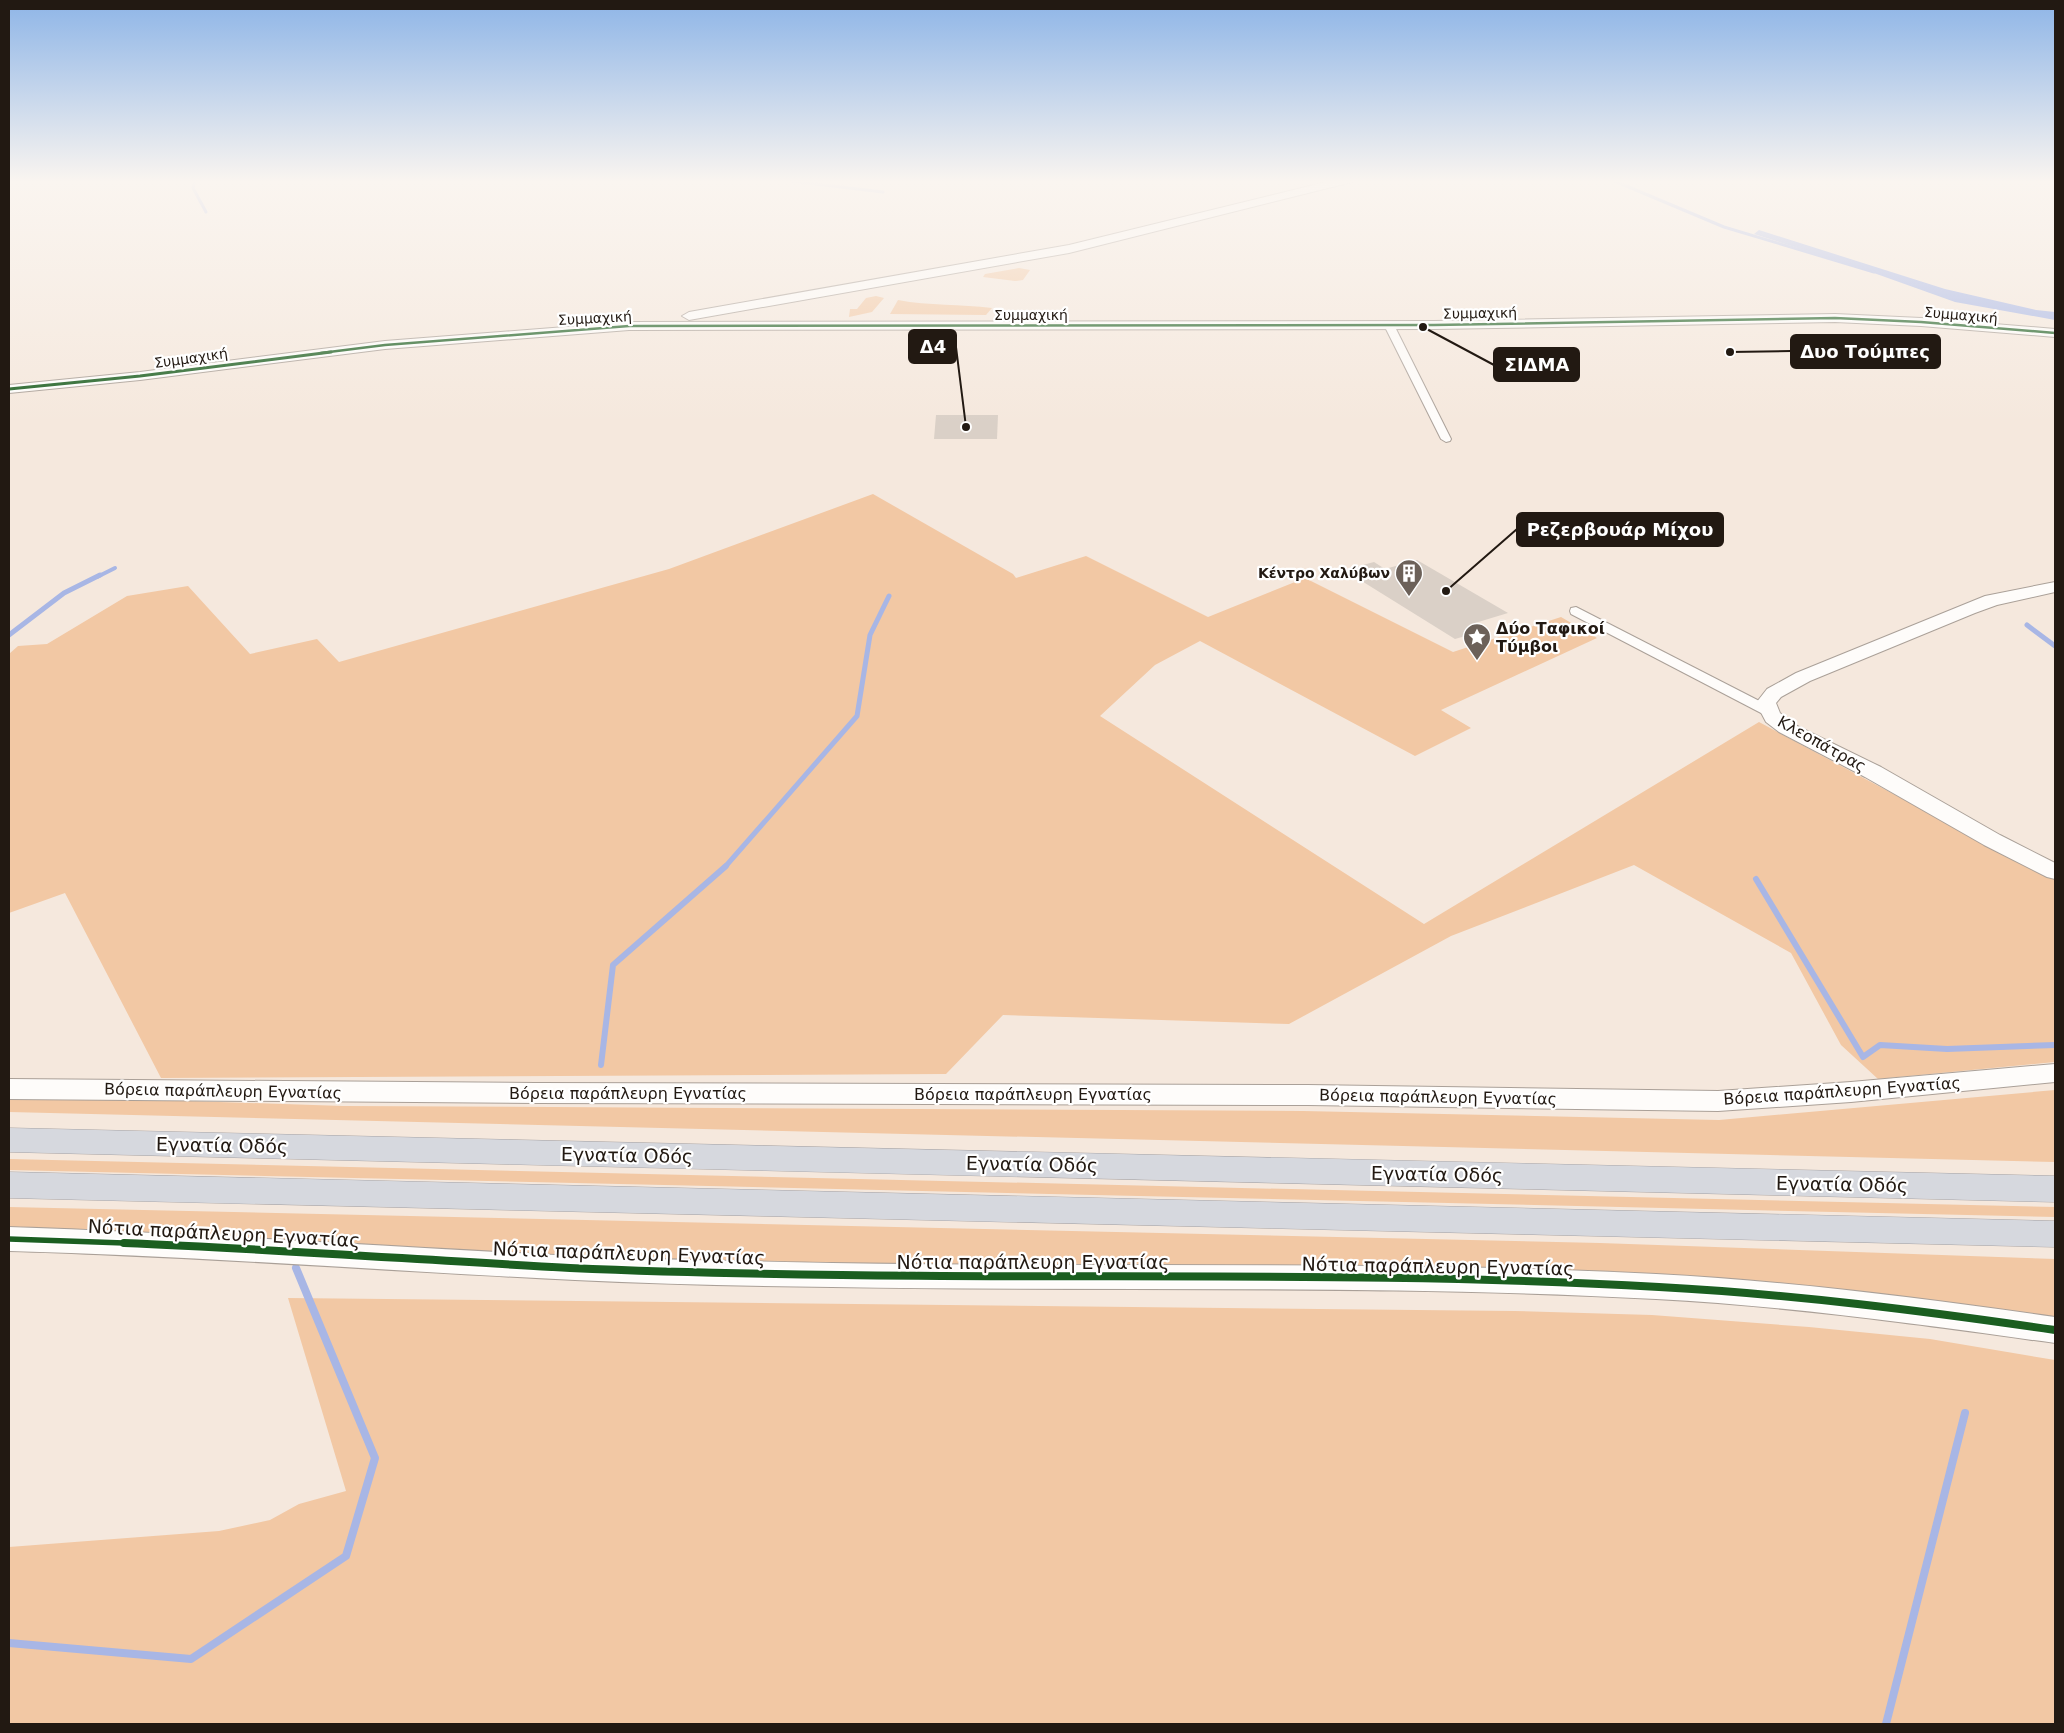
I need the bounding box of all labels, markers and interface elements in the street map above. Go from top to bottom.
street label: Συμμαχική [1443,304,1517,322]
street label: Συμμαχική [1923,304,1999,326]
street label: Συμμαχική [994,307,1068,323]
street label: Συμμαχική [558,308,632,328]
callout: Δ4 [909,330,956,363]
callout: Δυο Τούμπες [1791,335,1940,368]
text: Δ4 [920,336,946,357]
text: Δυο Τούμπες [1800,341,1930,362]
street label: Συμμαχική [153,345,229,371]
callout: ΣΙΔΜΑ [1494,348,1579,381]
text: ΣΙΔΜΑ [1505,354,1569,375]
callout: Ρεζερβουάρ Μίχου [1517,513,1723,546]
text: Ρεζερβουάρ Μίχου [1527,519,1713,540]
building icon: Κέντρο Χαλύβων [1394,558,1424,597]
place label: Κέντρο Χαλύβων [1258,565,1390,581]
place label: Δύο Ταφικοί Τύμβοι [1496,619,1605,656]
place icon: Δύο Ταφικοί Τύμβοι [1462,622,1492,661]
street label: Κλεοπάτρας [1774,712,1870,776]
street label: Βόρεια παράπλευρη Εγνατίας [1723,1073,1961,1109]
street label: Βόρεια παράπλευρη Εγνατίας [104,1079,342,1103]
street label: Βόρεια παράπλευρη Εγνατίας [509,1084,747,1103]
street label: Βόρεια παράπλευρη Εγνατίας [914,1085,1152,1104]
street label: Βόρεια παράπλευρη Εγνατίας [1319,1085,1557,1109]
street label: Εγνατία Οδός [156,1133,288,1157]
street label: Εγνατία Οδός [561,1143,693,1167]
street label: Εγνατία Οδός [966,1152,1098,1176]
street label: Εγνατία Οδός [1371,1162,1503,1186]
street label: Εγνατία Οδός [1776,1172,1908,1196]
street label: Νότια παράπλευρη Εγνατίας [87,1215,361,1251]
street label: Νότια παράπλευρη Εγνατίας [492,1237,766,1269]
street label: Νότια παράπλευρη Εγνατίας [897,1251,1169,1273]
street label: Νότια παράπλευρη Εγνατίας [1301,1253,1575,1279]

